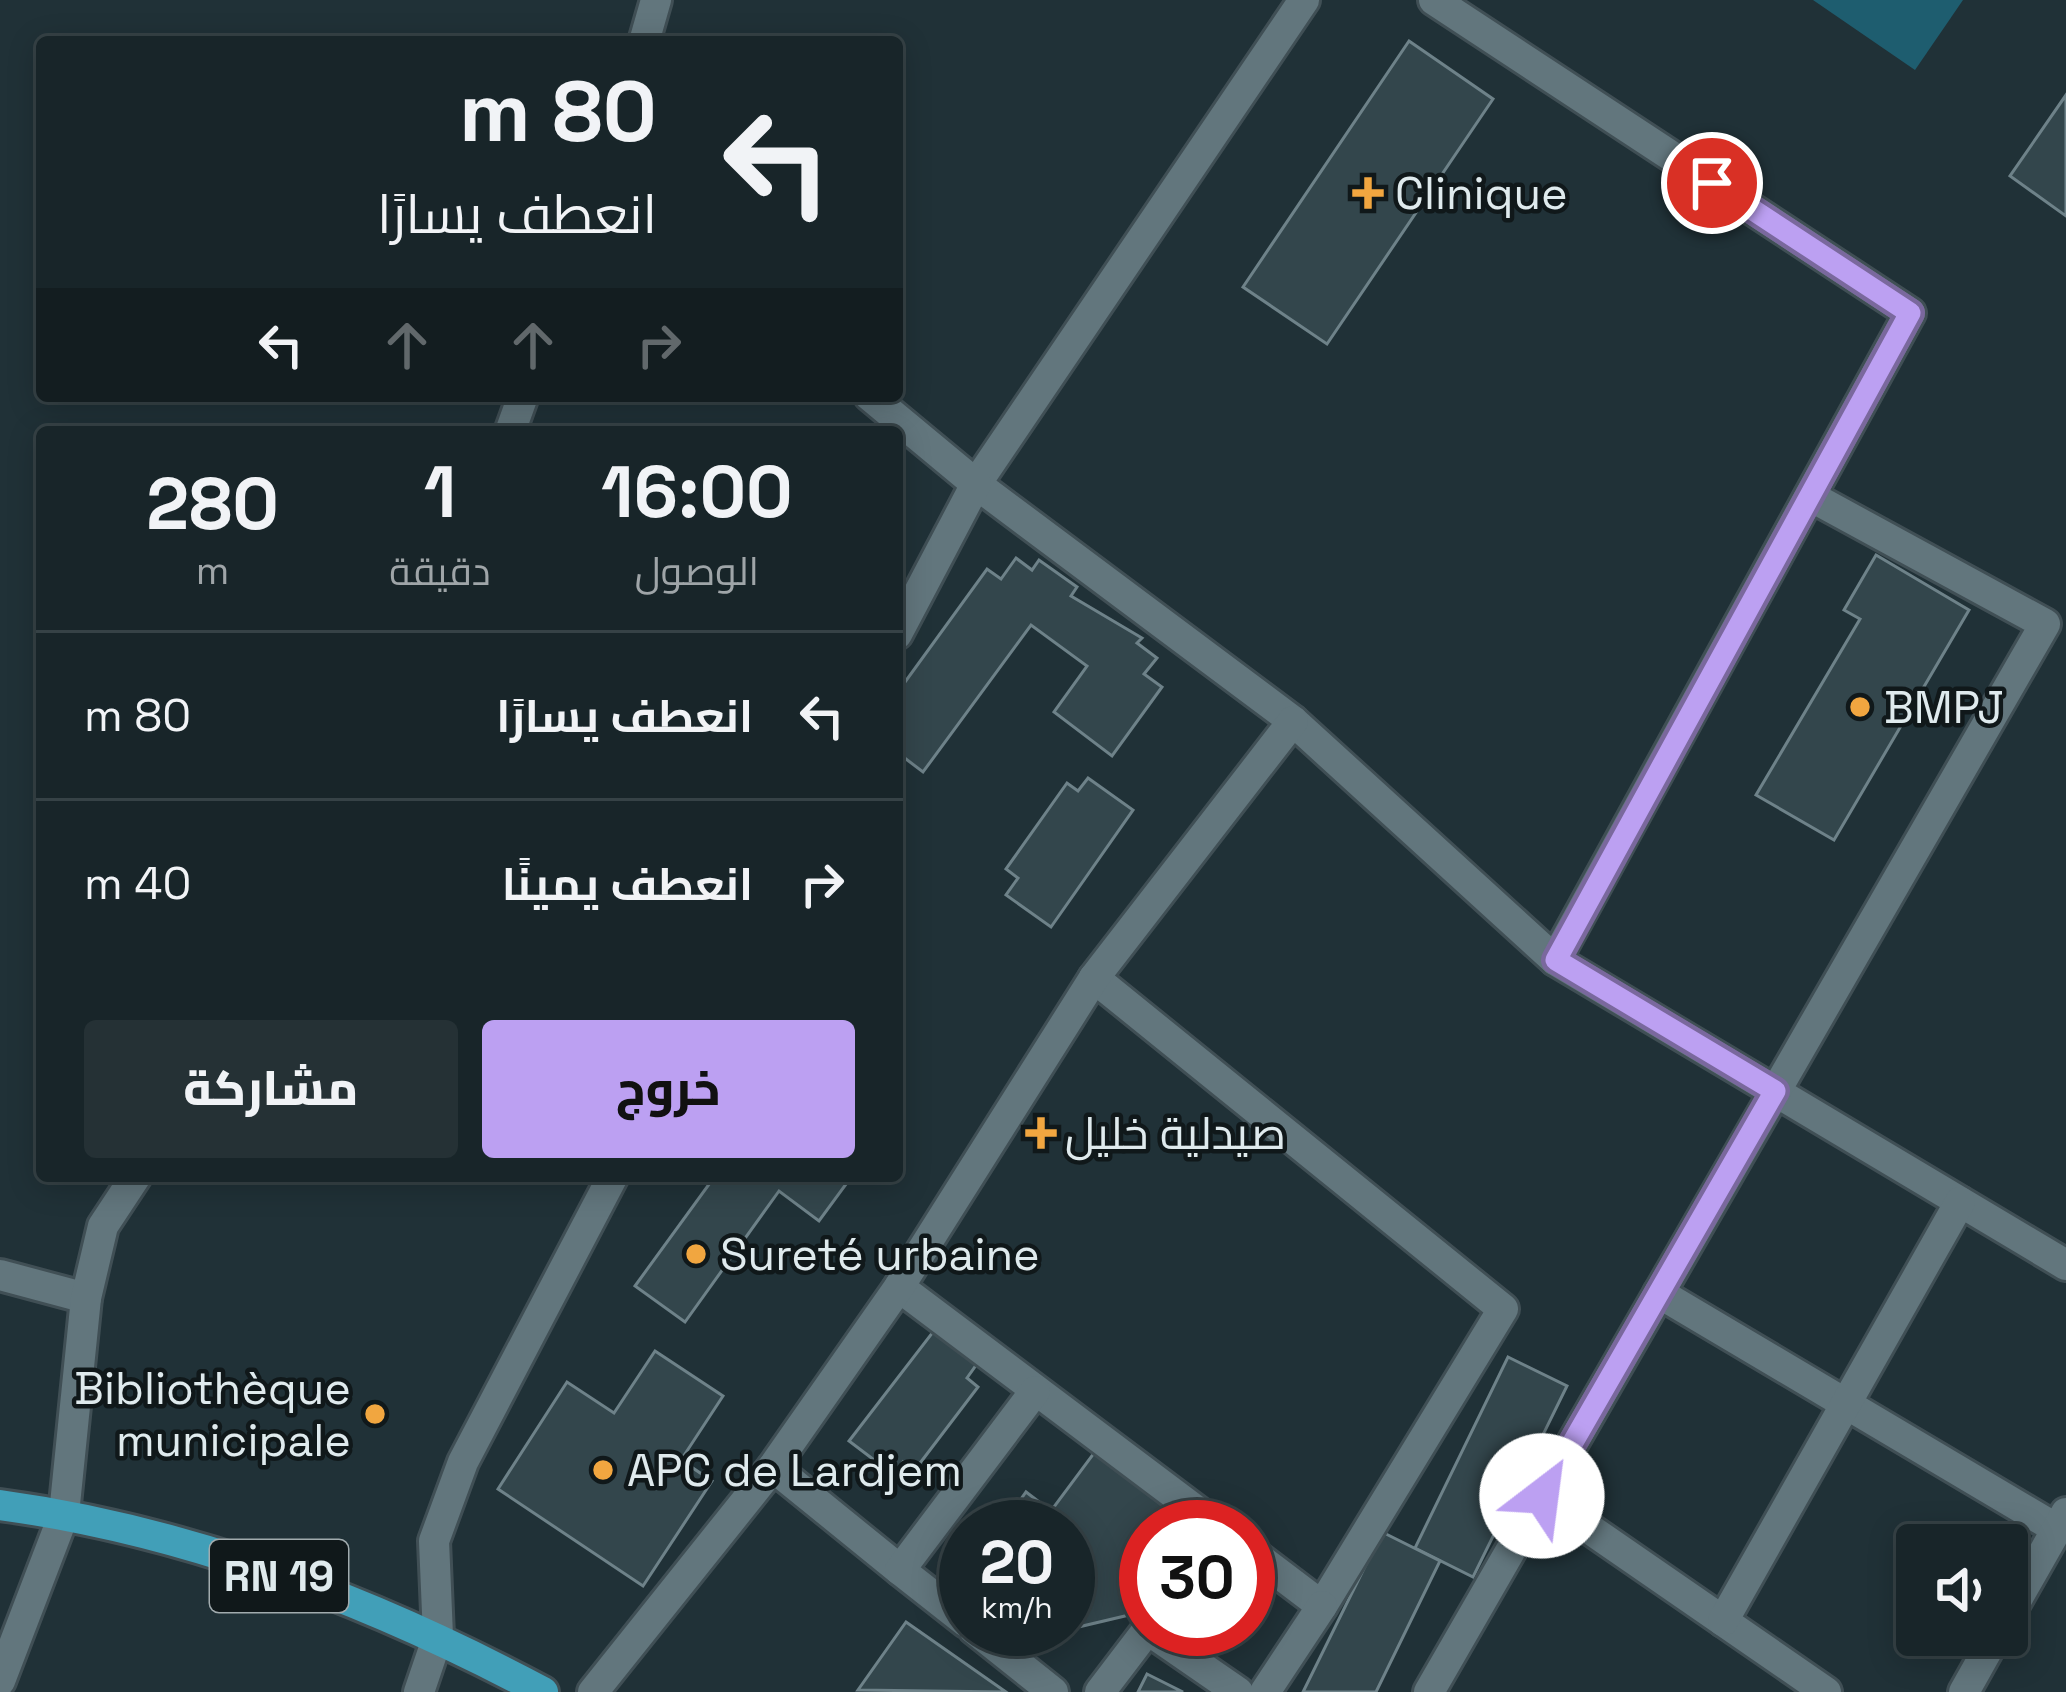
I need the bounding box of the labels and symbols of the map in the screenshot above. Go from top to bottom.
pin [1661,132,1763,234]
place label: Clinique [1395,165,1568,222]
marker: Clinique [1352,177,1384,209]
place label: BMPJ [1884,679,2004,736]
marker: BMPJ [1847,694,1873,720]
place label: صيدلية خليل [1065,1105,1286,1162]
marker: صيدلية خليل [1028,1120,1054,1146]
place label: Sureté urbaine [720,1226,1040,1283]
marker: Sureté urbaine [683,1241,709,1267]
place label: Bibliothèque municipale [74,1360,351,1469]
marker: Bibliothèque municipale [362,1401,388,1427]
position arrow [1479,1433,1605,1559]
place label: APC de Lardjem [627,1442,962,1499]
marker: APC de Lardjem [590,1457,616,1483]
speed limit sign: 30 [1119,1500,1275,1656]
road number: RN 19 [210,1540,348,1612]

